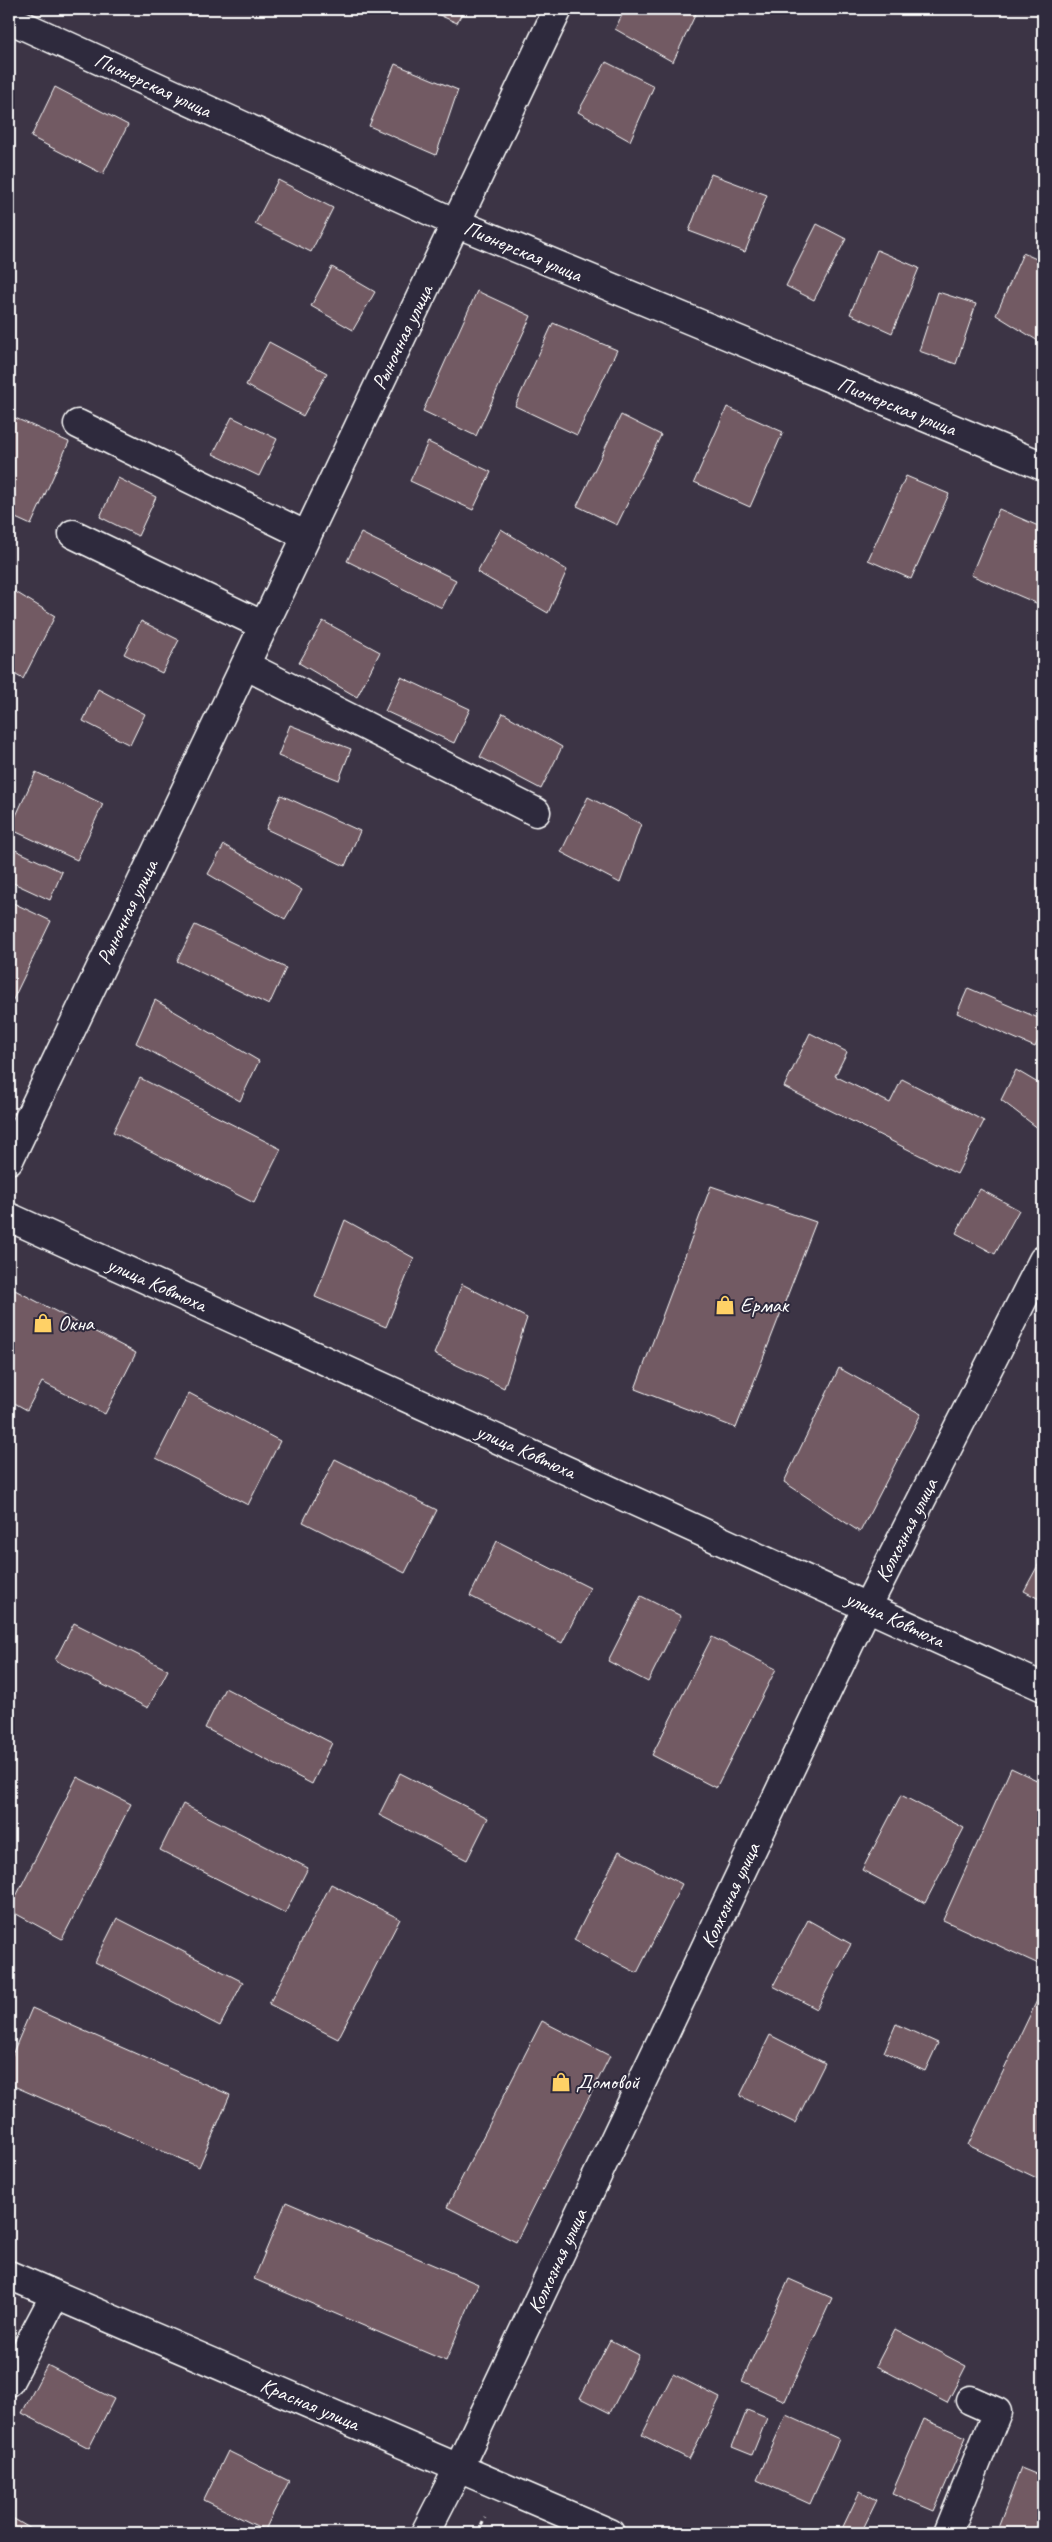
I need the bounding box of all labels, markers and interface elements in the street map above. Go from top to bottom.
street label: Пионерская улица [91,47,217,124]
street label: Пионерская улица [460,214,587,288]
street label: Рыночная улица [365,278,440,394]
street label: Пионерская улица [834,370,962,442]
street label: Рыночная улица [90,853,165,969]
street label: улица Ковтюха [102,1250,213,1318]
place label: Ермак [740,1292,790,1318]
shop icon: Ермак [714,1294,736,1316]
place label: Окна [58,1310,96,1336]
shop icon: Окна [32,1312,54,1334]
street label: улица Ковтюха [471,1417,582,1485]
street label: Колхозная улица [869,1472,944,1586]
street label: улица Ковтюха [840,1584,951,1654]
street label: Колхозная улица [694,1837,766,1952]
place label: Домовой [576,2069,640,2095]
shop icon: Домовой [550,2071,572,2093]
street label: Колхозная улица [521,2203,593,2318]
street label: Красная улица [257,2372,366,2437]

